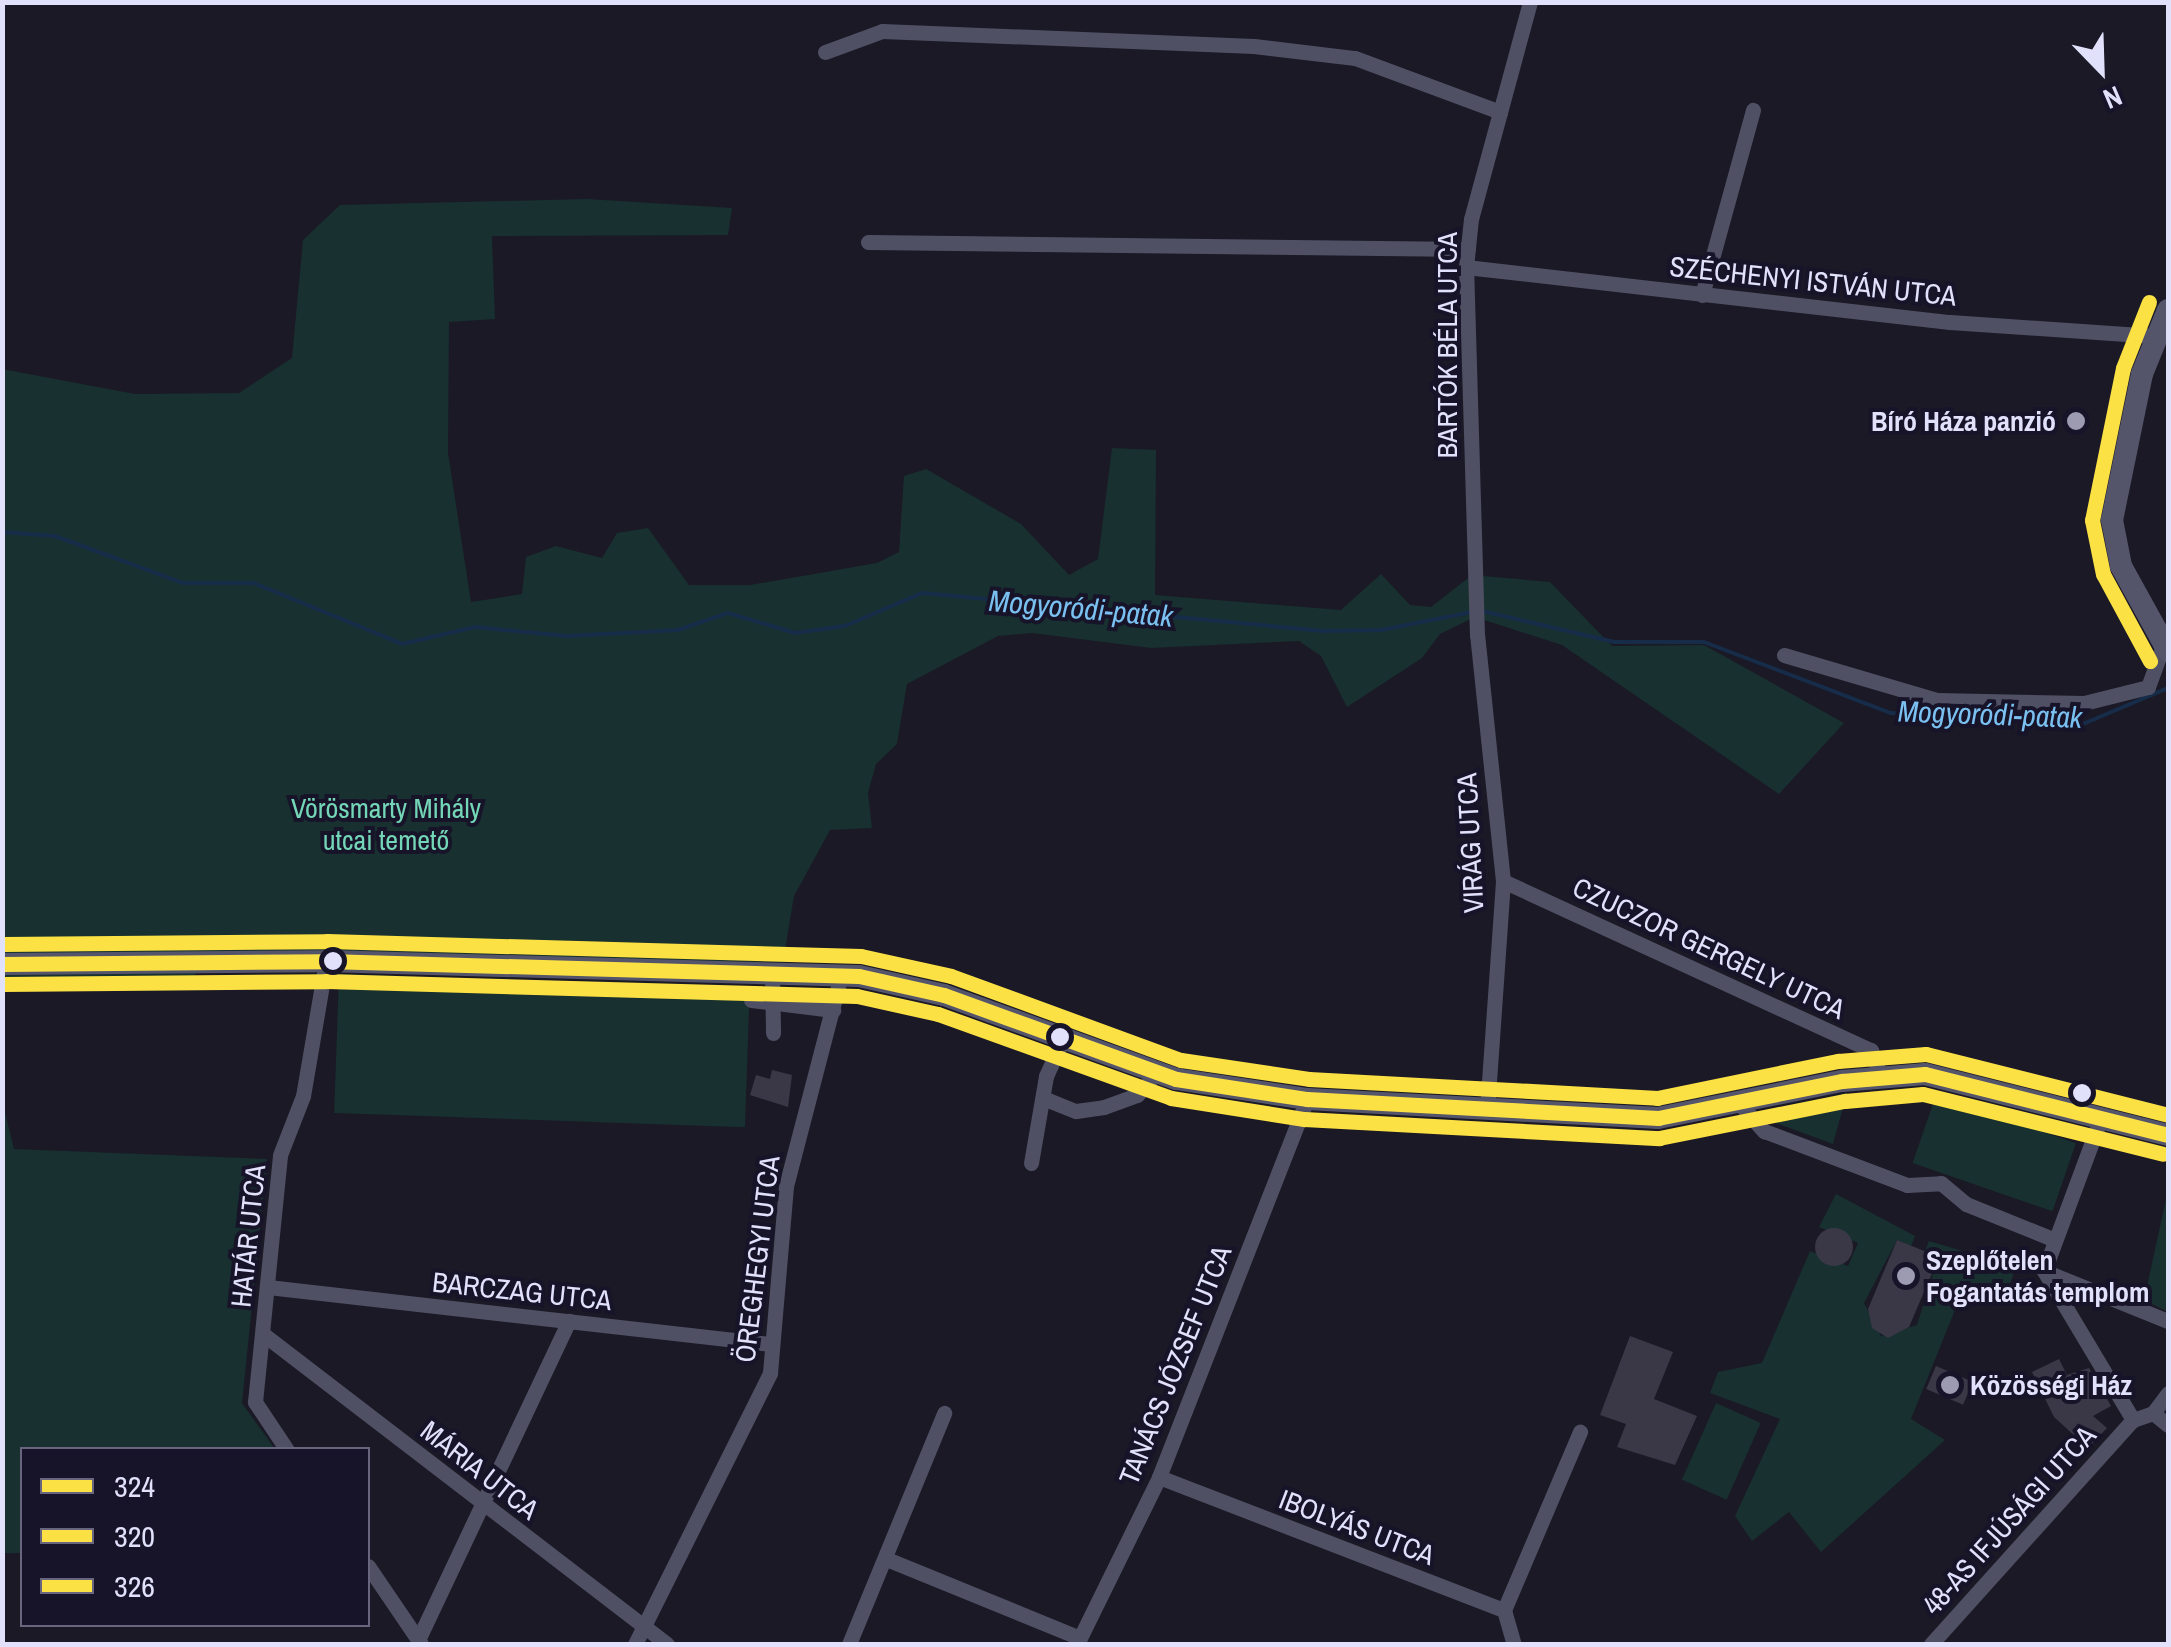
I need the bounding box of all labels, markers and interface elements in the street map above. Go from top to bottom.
north arrow [2051,20,2151,120]
text: N [2098,77,2128,118]
street label: BARTÓK BÉLA UTCA [1430,231,1464,459]
street label: SZÉCHENYI ISTVÁN UTCA [1668,249,1958,313]
place label: Bíró Háza panzió [1871,404,2056,438]
marker: Bíró Háza panzió [2065,410,2087,432]
water label: Mogyoródi-patak [987,582,1175,634]
water label: Mogyoródi-patak [1897,693,2083,735]
street label: VIRÁG UTCA [1450,772,1490,914]
park label: Vörösmarty Mihály utcai temető [291,791,481,857]
street label: CZUCZOR GERGELY UTCA [1567,870,1851,1026]
unlabelled marker [323,951,343,971]
unlabelled marker [1050,1027,1070,1047]
unlabelled marker [2072,1083,2092,1103]
street label: ÖREGHEGYI UTCA [728,1154,786,1364]
street label: HATÁR UTCA [224,1163,272,1309]
street label: TANÁCS JÓZSEF UTCA [1112,1241,1238,1489]
place label: Szeplőtelen Fogantatás templom [1926,1243,2149,1309]
street label: BARCZAG UTCA [431,1265,613,1317]
marker: Szeplőtelen Fogantatás templom [1895,1265,1917,1287]
place label: Közösségi Ház [1970,1368,2132,1402]
marker: Közösségi Ház [1939,1374,1961,1396]
street label: MÁRIA UTCA [414,1413,546,1527]
street label: 48-AS IFJÚSÁGI UTCA [1915,1419,2103,1621]
legend [20,1447,370,1627]
text: 324 [114,1466,155,1506]
street label: IBOLYÁS UTCA [1275,1482,1439,1572]
text: 320 [114,1516,155,1556]
text: 326 [114,1566,155,1606]

